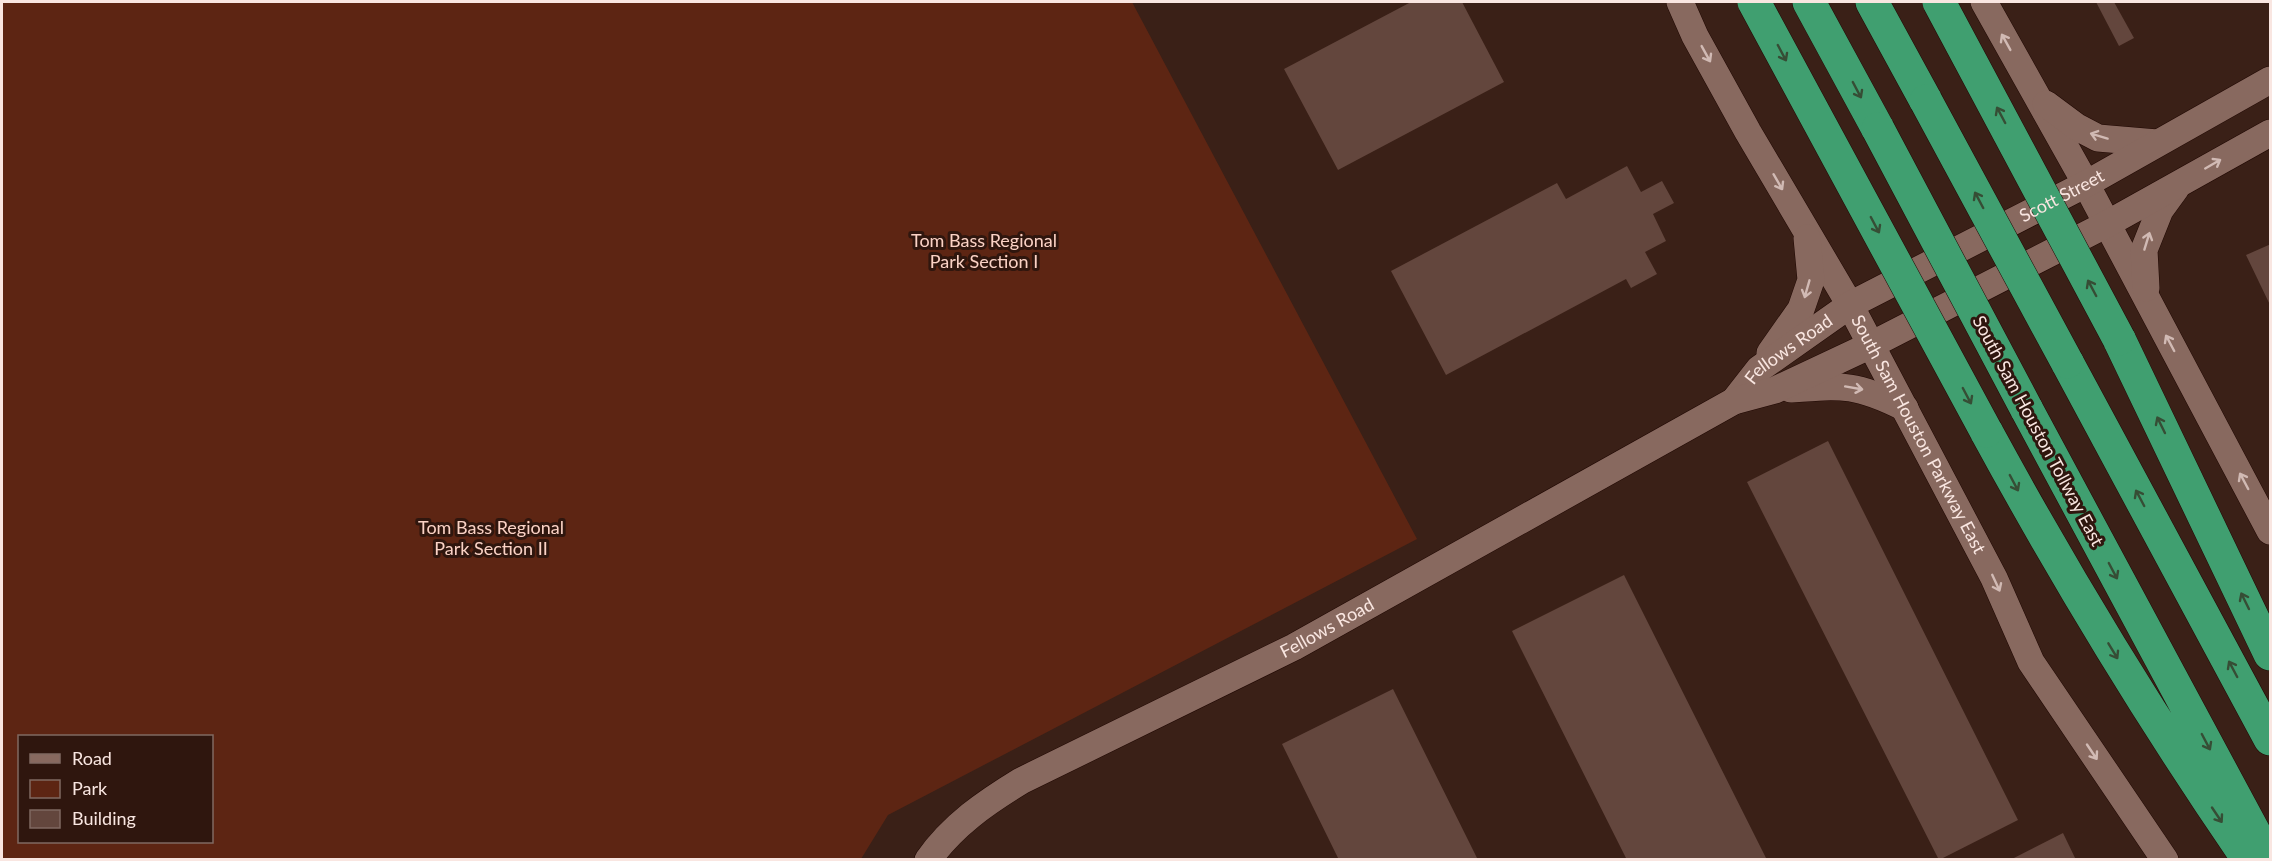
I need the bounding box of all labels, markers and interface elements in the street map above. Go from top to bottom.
one-way arrow [2000,34,2012,51]
one-way arrow [1776,44,1788,61]
one-way arrow [1700,45,1712,62]
one-way arrow [1851,81,1863,98]
one-way arrow [1995,107,2007,124]
one-way arrow [2090,130,2109,141]
one-way arrow [2204,158,2221,170]
street label: Scott Street [2015,164,2108,226]
one-way arrow [1772,173,1784,190]
one-way arrow [1973,192,1985,209]
one-way arrow [1870,215,1881,233]
park label: Tom Bass Regional Park Section I [911,229,1057,272]
one-way arrow [2142,232,2153,251]
one-way arrow [1801,279,1813,298]
one-way arrow [2086,279,2097,297]
street label: Fellows Road [1739,309,1836,388]
street label: South Sam Houston Parkway East [1847,311,1991,558]
street label: South Sam Houston Tollway East [1969,311,2109,550]
one-way arrow [2164,334,2176,352]
one-way arrow [1844,383,1864,394]
one-way arrow [1961,387,1973,404]
one-way arrow [2154,417,2166,435]
one-way arrow [2009,473,2020,491]
one-way arrow [2238,473,2249,491]
one-way arrow [2134,489,2145,507]
park label: Tom Bass Regional Park Section II [418,516,564,559]
one-way arrow [2108,561,2119,579]
one-way arrow [1992,574,2003,592]
street label: Fellows Road [1276,593,1377,662]
one-way arrow [2239,593,2251,611]
one-way arrow [2107,642,2119,659]
one-way arrow [2227,661,2238,679]
one-way arrow [2201,733,2212,751]
legend [18,735,213,843]
one-way arrow [2086,743,2098,760]
text: Road [72,747,112,769]
text: Park [72,777,108,799]
one-way arrow [2212,806,2224,823]
text: Building [72,807,136,829]

